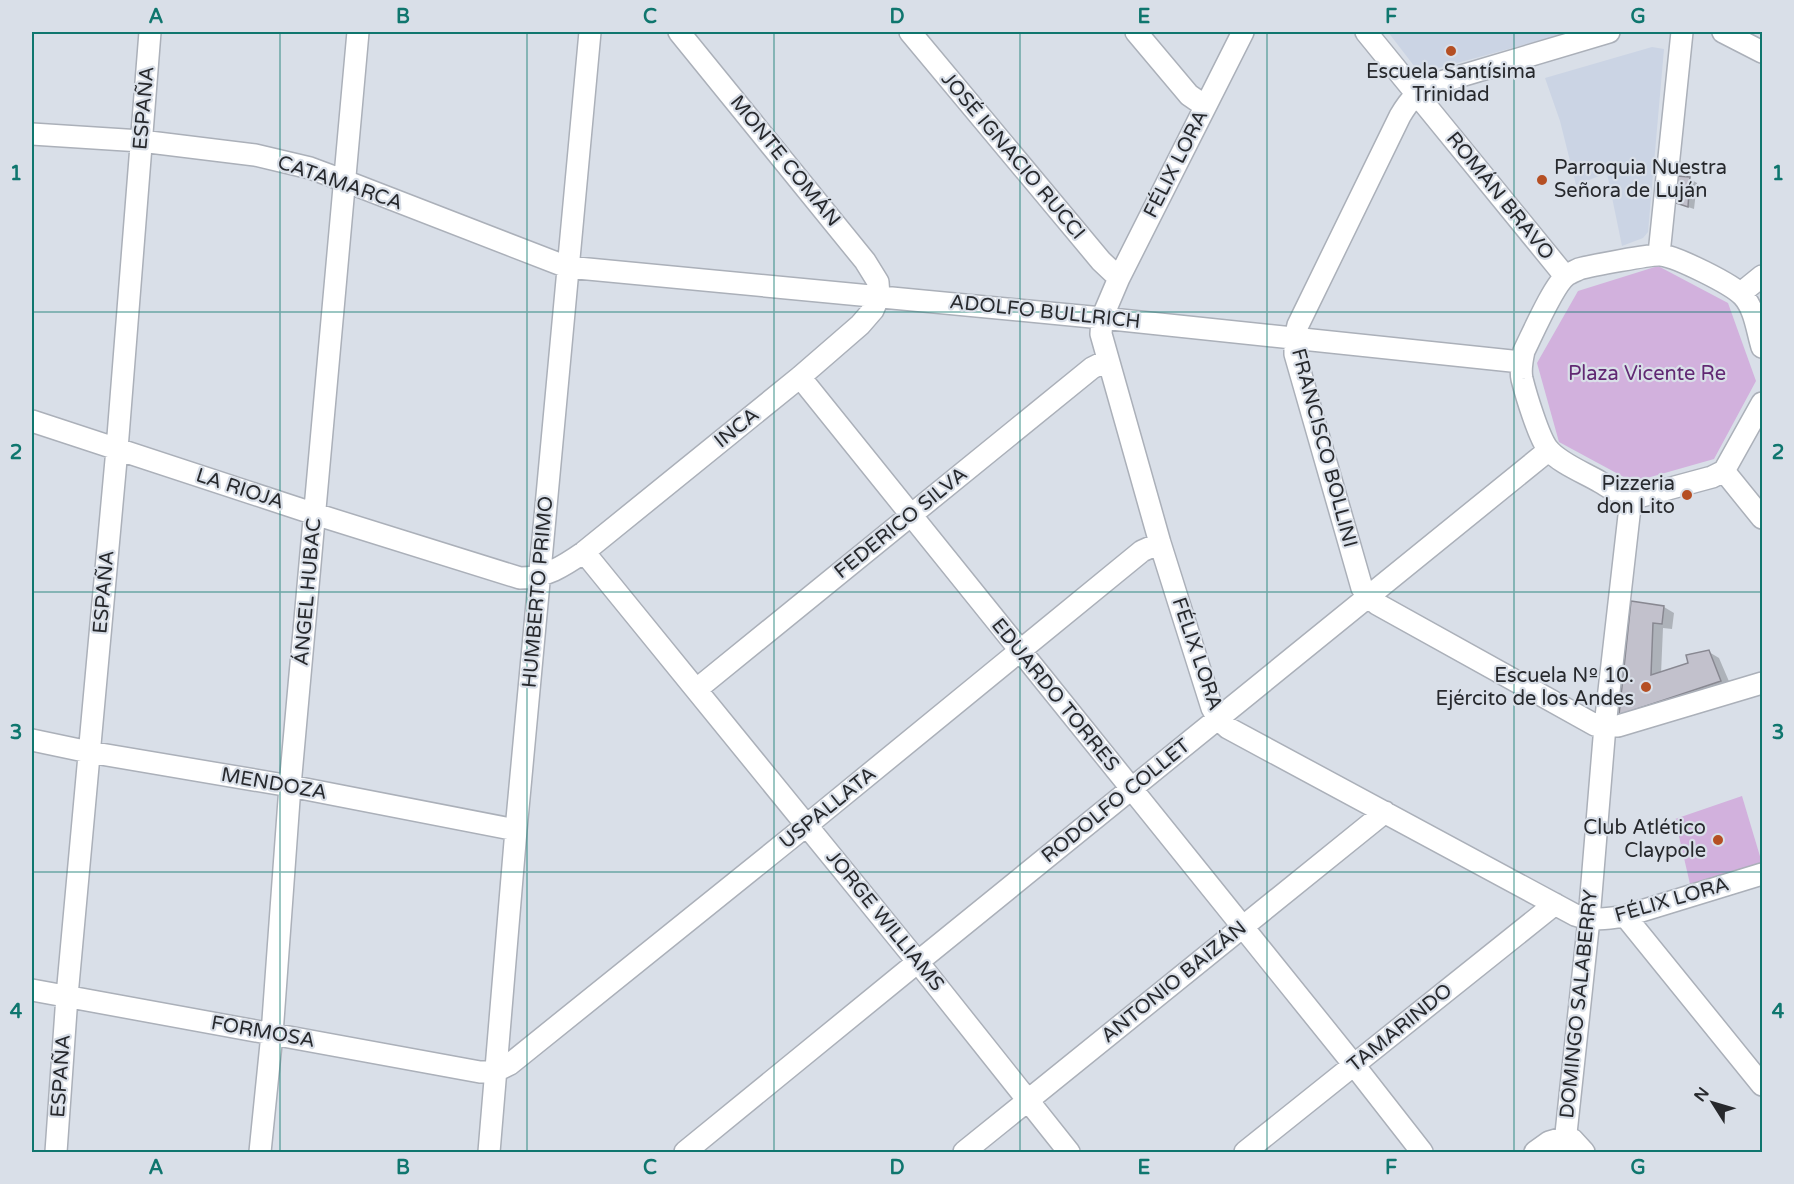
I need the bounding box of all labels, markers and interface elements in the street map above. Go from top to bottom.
text: A [149,5,164,29]
text: B [396,5,410,29]
text: C [643,5,657,29]
text: D [889,5,905,29]
text: E [1138,5,1151,29]
text: F [1385,5,1397,29]
text: G [1630,5,1646,29]
marker: Escuela Santísima Trinidad [1444,44,1458,58]
place label: Escuela Santísima Trinidad [1366,60,1536,107]
street label: ESPAÑA [127,65,160,151]
street label: JOSÉ IGNACIO RUCCI [936,67,1091,245]
street label: MONTE COMÁN [725,90,846,231]
street label: FÉLIX LORA [1138,106,1213,222]
street label: ROMÁN BRAVO [1441,126,1560,265]
street label: CATAMARCA [274,150,406,216]
place label: Parroquia Nuestra Señora de Luján [1554,156,1727,203]
text: 1 [10,162,22,186]
text: 1 [1772,162,1784,186]
marker: Parroquia Nuestra Señora de Luján [1535,173,1549,187]
street label: ADOLFO BULLRICH [948,290,1142,334]
street label: FRANCISCO BOLLINI [1286,346,1362,550]
park label: Plaza Vicente Re [1568,362,1726,386]
street label: INCA [710,403,764,453]
text: 2 [10,441,22,465]
text: 2 [1772,441,1784,465]
street label: FEDERICO SILVA [830,462,972,584]
street label: LA RIOJA [193,463,287,515]
place label: Pizzeria don Lito [1597,472,1675,519]
marker: Pizzeria don Lito [1680,488,1694,502]
street label: HUMBERTO PRIMO [518,495,558,689]
street label: ÁNGEL HUBAC [289,517,326,667]
street label: ESPAÑA [87,549,120,635]
street label: FÉLIX LORA [1166,594,1228,714]
street label: EDUARDO TORRES [986,614,1124,776]
place label: Escuela Nº 10. Ejército de los Andes [1435,664,1634,711]
marker: Escuela Nº 10. Ejército de los Andes [1639,680,1653,694]
text: 3 [10,721,22,745]
text: 3 [1772,721,1784,745]
street label: RODOLFO COLLET [1037,734,1195,868]
street label: USPALLATA [775,762,881,854]
street label: MENDOZA [219,763,329,805]
place label: Club Atlético Claypole [1583,816,1706,863]
marker: Club Atlético Claypole [1711,833,1725,847]
street label: JORGE WILLIAMS [821,846,949,996]
street label: FÉLIX LORA [1612,871,1732,928]
street label: DOMINGO SALABERRY [1555,888,1603,1120]
street label: ANTONIO BAIZÁN [1096,915,1252,1048]
street label: TAMARINDO [1343,979,1457,1077]
text: 4 [10,1000,23,1024]
text: 4 [1772,1000,1785,1024]
street label: FORMOSA [209,1011,317,1053]
street label: ESPAÑA [45,1033,76,1119]
north arrow [1683,1073,1743,1133]
text: N [1690,1083,1714,1106]
text: A [149,1156,164,1180]
text: B [396,1156,410,1180]
text: C [643,1156,657,1180]
text: D [889,1156,905,1180]
text: E [1138,1156,1151,1180]
text: F [1385,1156,1397,1180]
text: G [1630,1156,1646,1180]

